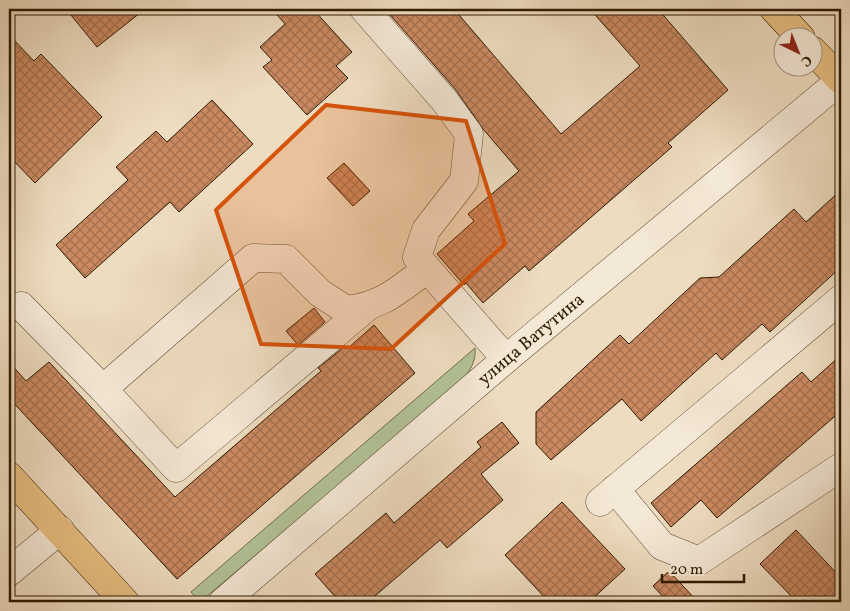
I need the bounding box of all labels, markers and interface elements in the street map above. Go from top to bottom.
north arrow [772,28,822,78]
text: С [796,50,816,70]
street label: улица Ватутина [473,288,590,392]
scale bar [662,551,745,583]
text: 20 m [670,560,703,581]

